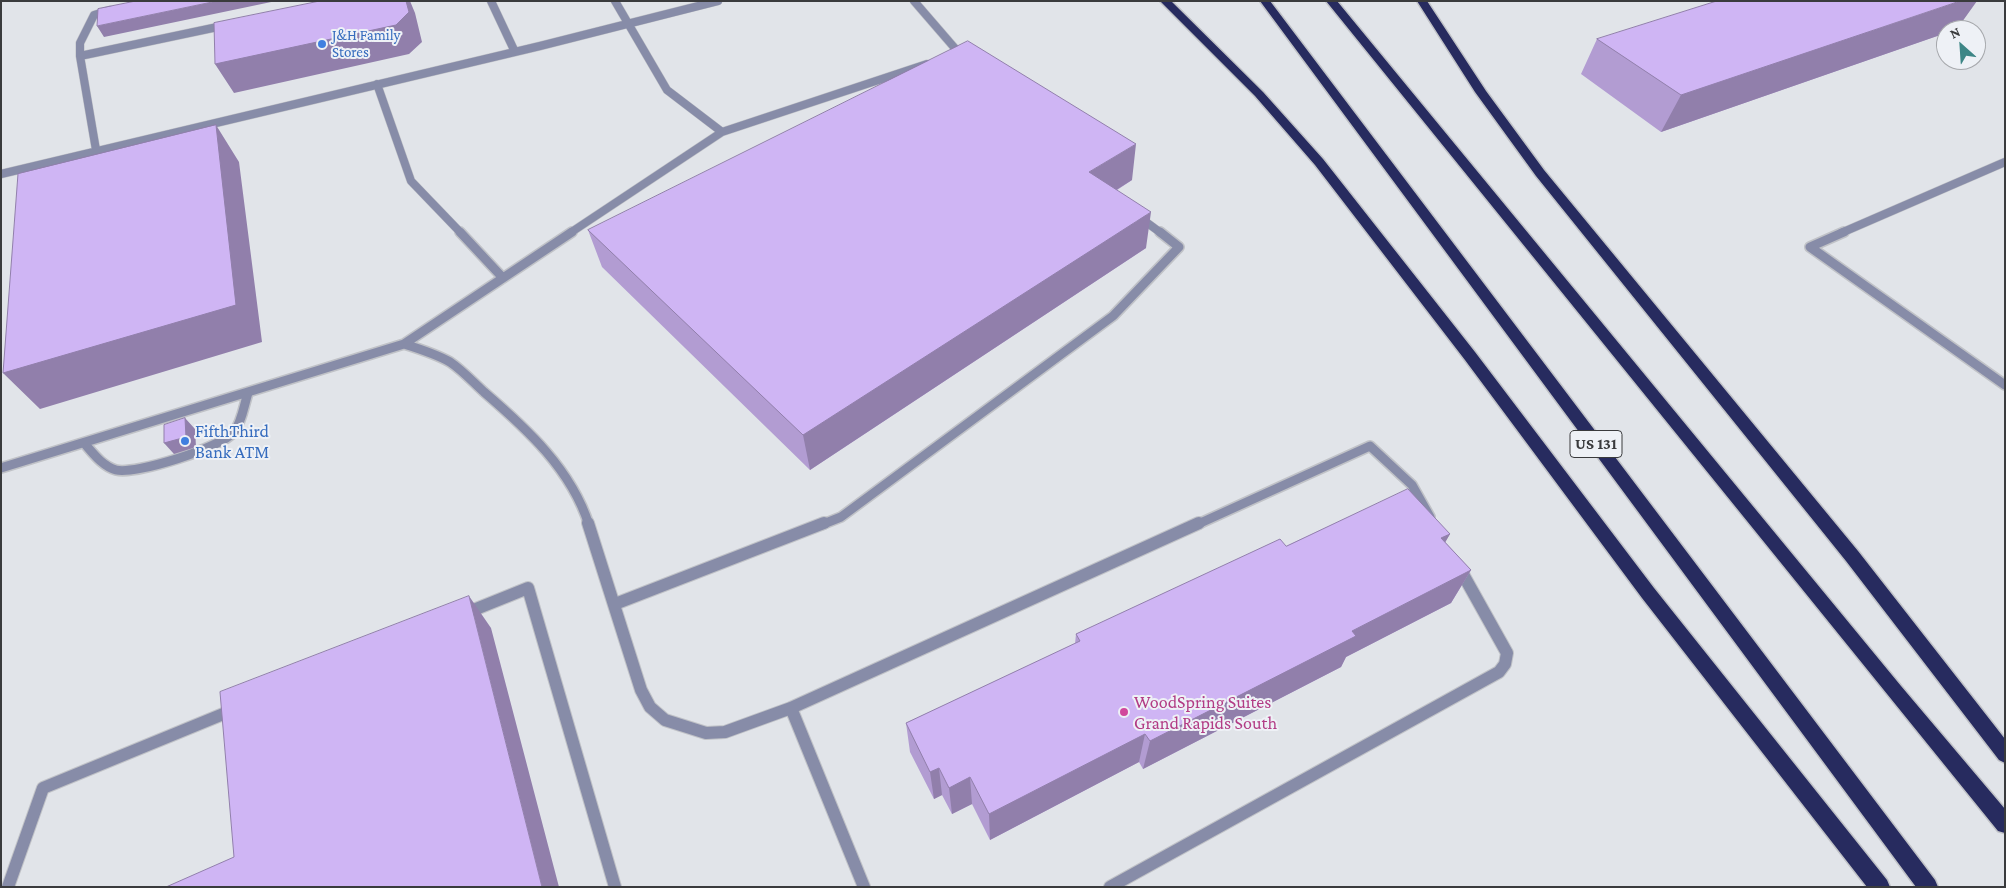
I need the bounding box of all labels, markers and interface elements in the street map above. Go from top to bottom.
north arrow [1936,20,1986,70]
text: N [1947,23,1963,42]
place label: J&H Family Stores [332,26,400,61]
marker: J&H Family Stores [316,38,328,50]
place label: FifthThird Bank ATM [195,420,269,462]
road number: US 131 [1570,430,1622,458]
marker: FifthThird Bank ATM [179,435,191,447]
place label: WoodSpring Suites Grand Rapids South [1134,691,1277,734]
marker: WoodSpring Suites Grand Rapids South [1118,706,1130,718]

